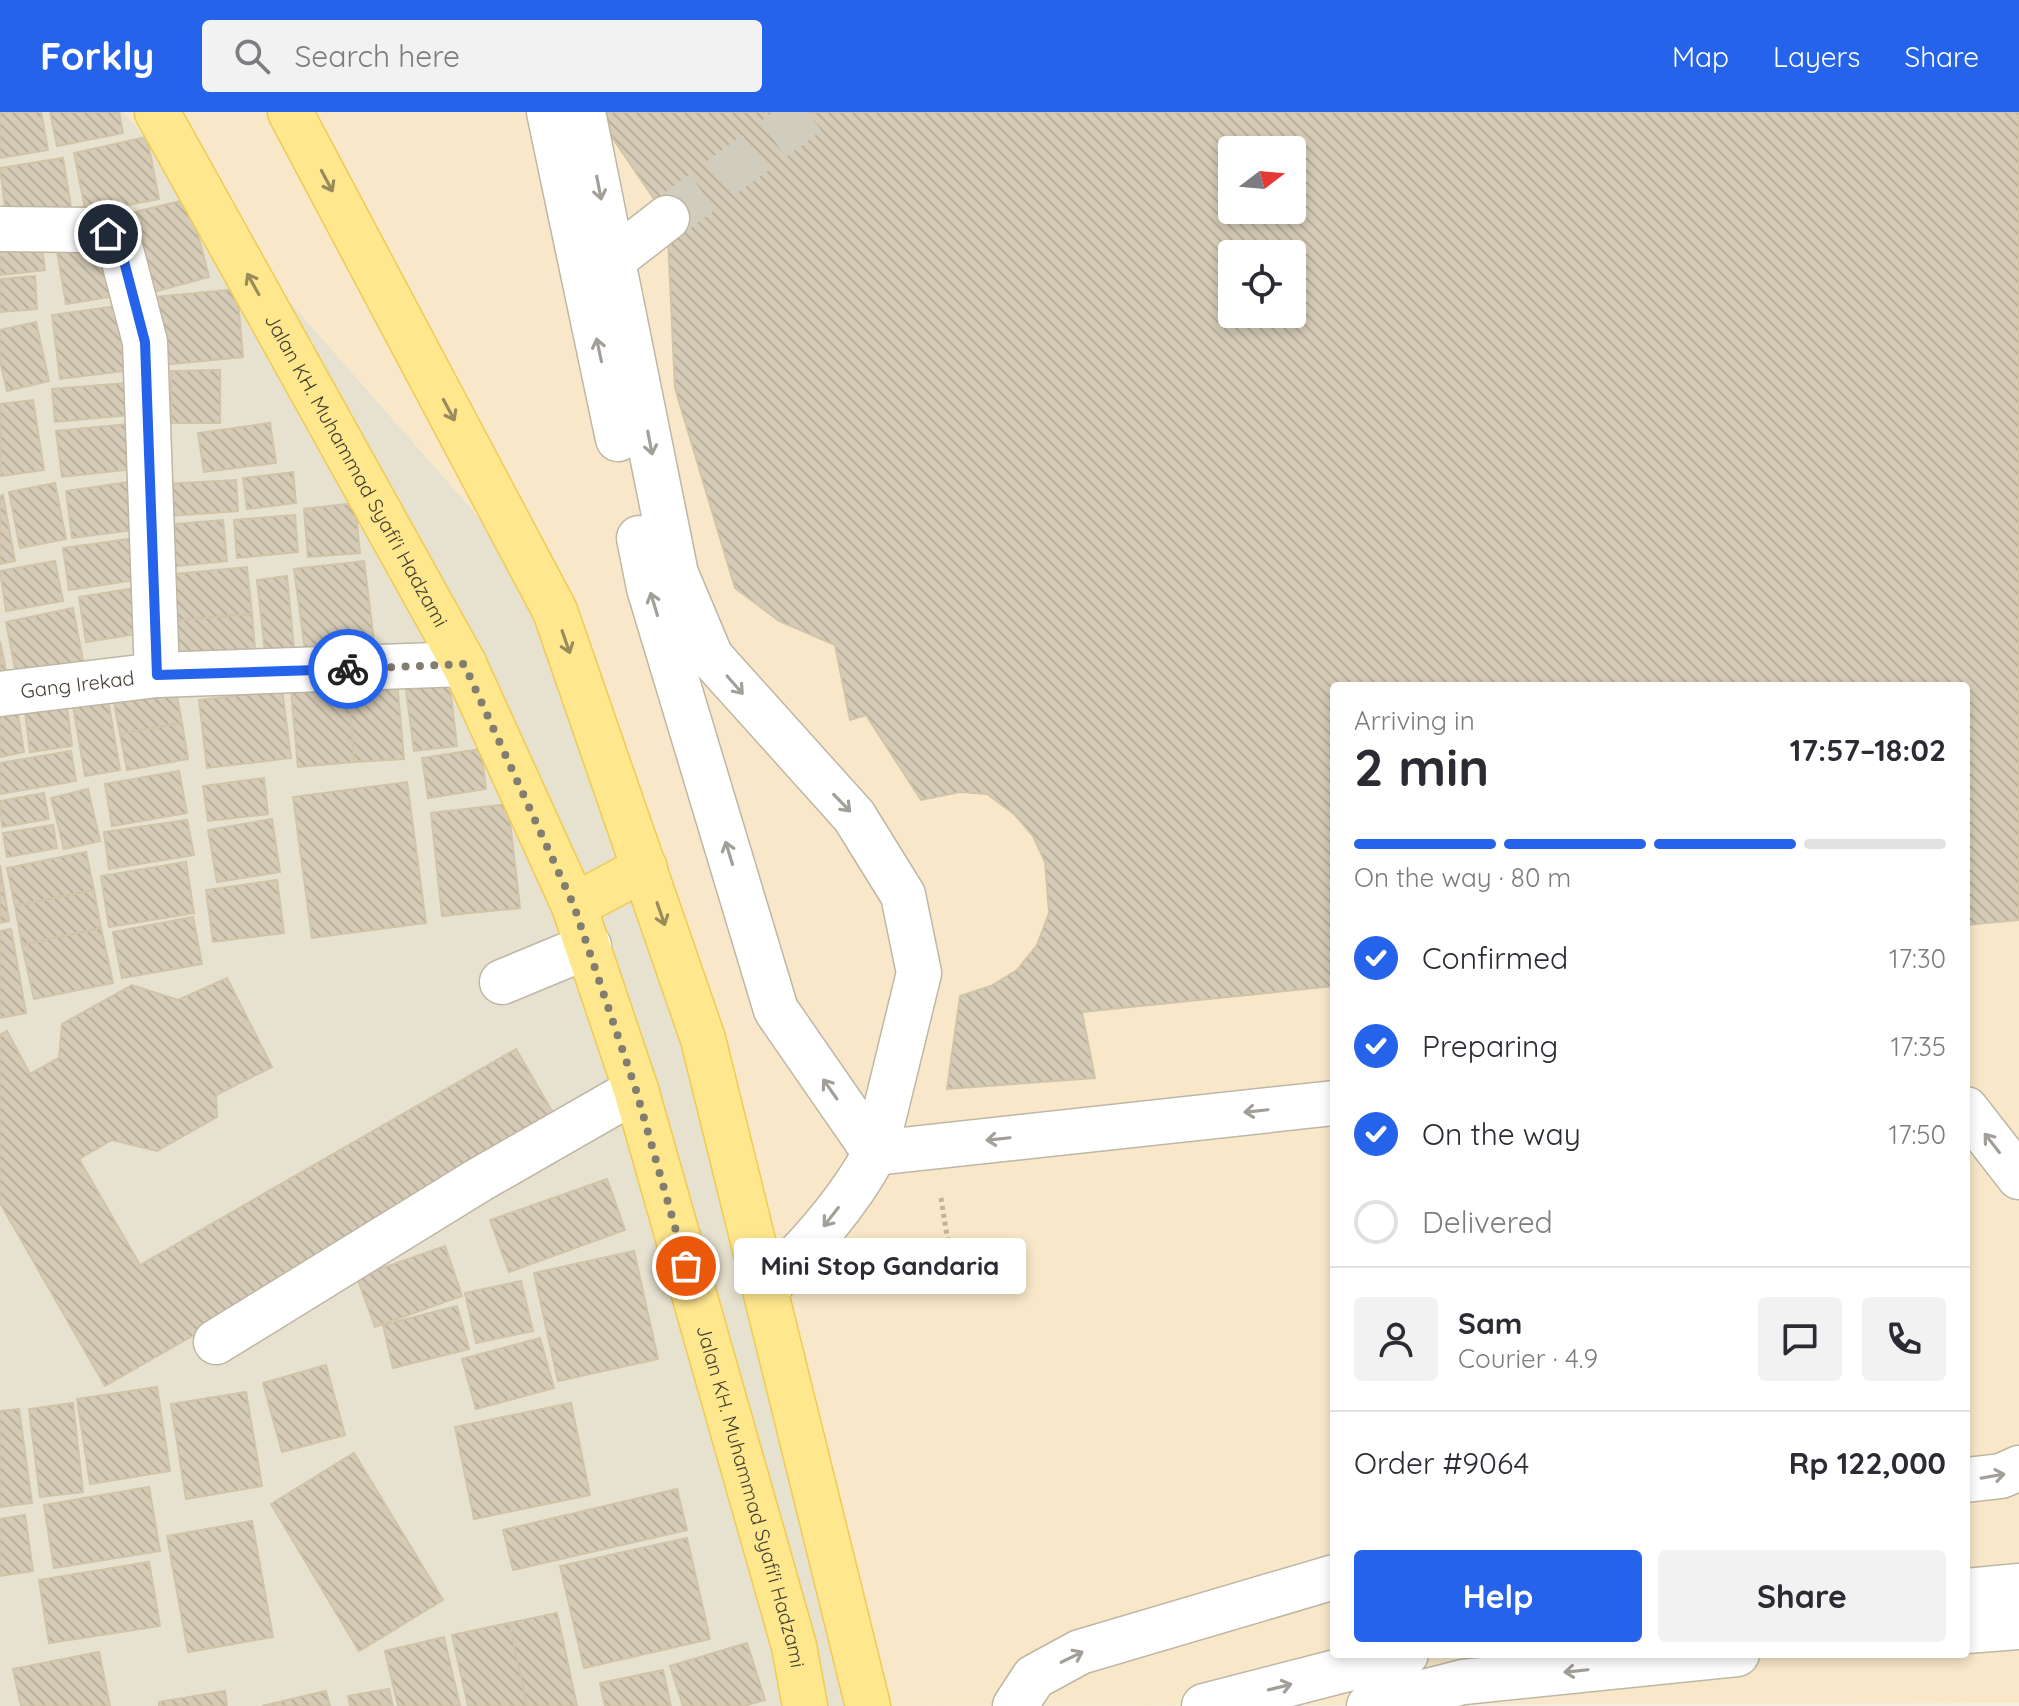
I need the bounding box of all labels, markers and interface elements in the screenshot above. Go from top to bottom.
search box [202,20,762,92]
text: Forkly [40,32,154,80]
icon: search [230,34,274,78]
text: Search here [294,37,460,75]
text: Map [1672,39,1729,74]
text: Layers [1773,39,1860,74]
text: Share [1904,39,1979,74]
north arrow [1218,136,1306,224]
map controls [1218,136,1306,328]
one-way arrow [319,169,335,192]
one-way arrow [592,175,607,201]
pin [74,200,142,268]
icon: home [86,212,130,256]
button: locate [1218,240,1306,328]
one-way arrow [244,273,260,296]
street label: Jalan KH. Muhammad Syafi'i Hadzami [260,309,454,631]
one-way arrow [591,337,606,363]
one-way arrow [441,398,457,422]
one-way arrow [643,430,658,456]
one-way arrow [646,591,661,617]
courier [308,629,388,709]
one-way arrow [560,629,574,654]
icon: bike [326,647,370,691]
street label: Gang Irekad [19,665,136,703]
one-way arrow [726,674,744,694]
text: Arriving in [1354,704,1475,737]
text: 17:57–18:02 [1790,731,1946,769]
text: 2 min [1354,734,1489,799]
one-way arrow [832,793,851,813]
one-way arrow [721,840,736,866]
text: On the way · 80 m [1354,861,1571,894]
one-way arrow [654,901,669,926]
icon: check [1354,936,1398,980]
text: Confirmed [1422,939,1568,977]
text: 17:30 [1889,942,1946,975]
icon: check [1354,1024,1398,1068]
text: Preparing [1422,1027,1558,1065]
text: 17:35 [1890,1030,1946,1063]
one-way arrow [822,1078,838,1100]
one-way arrow [1244,1104,1270,1119]
icon: check [1354,1112,1398,1156]
text: On the way [1422,1115,1581,1153]
text: 17:50 [1889,1118,1946,1151]
one-way arrow [985,1131,1012,1146]
one-way arrow [1984,1133,2001,1154]
text: Delivered [1422,1203,1553,1241]
one-way arrow [822,1206,840,1227]
pin [652,1232,720,1300]
callout: Mini Stop Gandaria [734,1238,1026,1294]
icon: bag [664,1244,708,1288]
text: Mini Stop Gandaria [761,1249,999,1282]
button: person [1354,1297,1438,1381]
button: chat [1758,1297,1842,1381]
button: phone [1862,1297,1946,1381]
text: Sam [1458,1304,1522,1342]
street label: Jalan KH. Muhammad Syafi'i Hadzami [691,1322,811,1670]
text: Courier · 4.9 [1458,1342,1598,1375]
text: Order #9064 [1354,1444,1529,1482]
text: Rp 122,000 [1789,1444,1946,1482]
one-way arrow [1980,1468,2005,1483]
button: Help [1354,1550,1642,1642]
button: Share [1658,1550,1946,1642]
one-way arrow [1060,1649,1084,1664]
one-way arrow [1563,1663,1590,1678]
one-way arrow [1266,1678,1292,1693]

